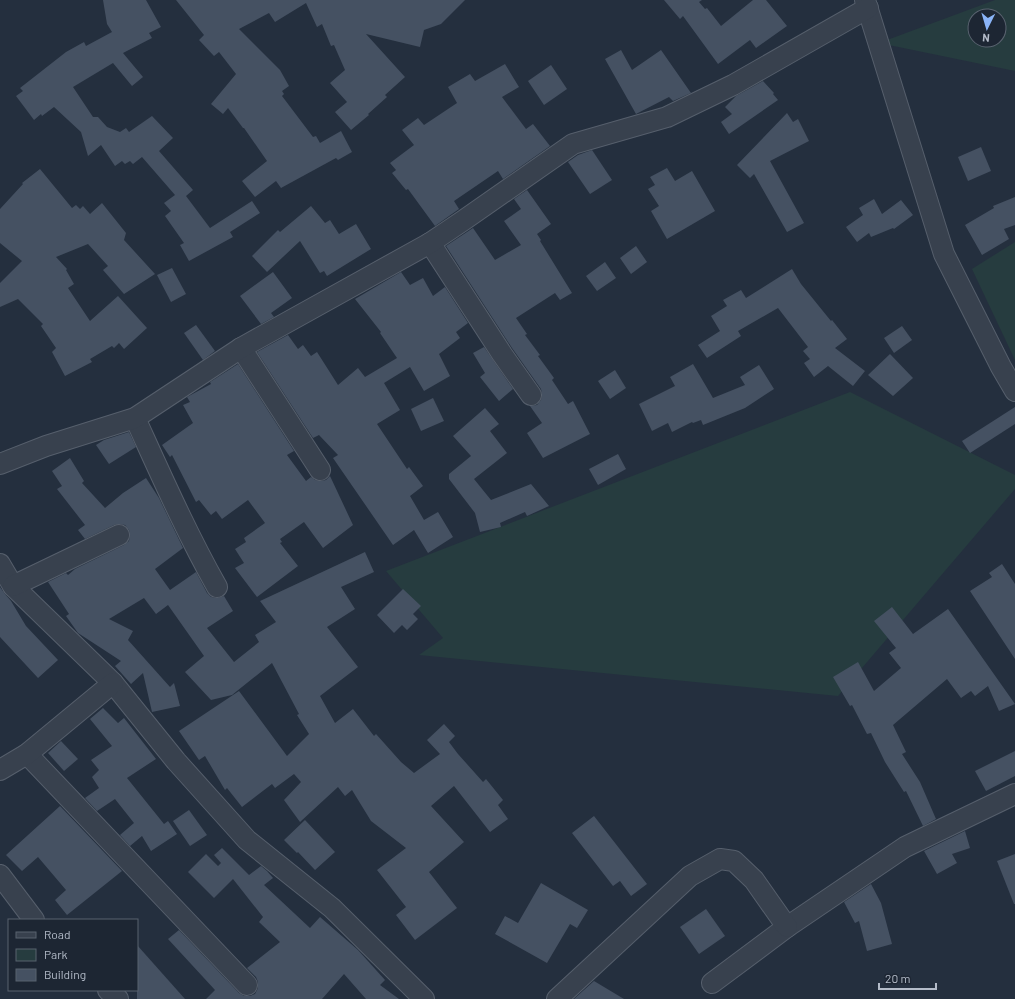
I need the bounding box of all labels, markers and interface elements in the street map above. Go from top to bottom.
north arrow [967,8,1007,48]
text: N [982,32,990,45]
legend [8,919,138,991]
text: Road [44,927,71,941]
text: Park [44,947,68,961]
scale bar [879,965,936,991]
text: Building [44,967,86,981]
text: 20 m [885,971,911,985]

